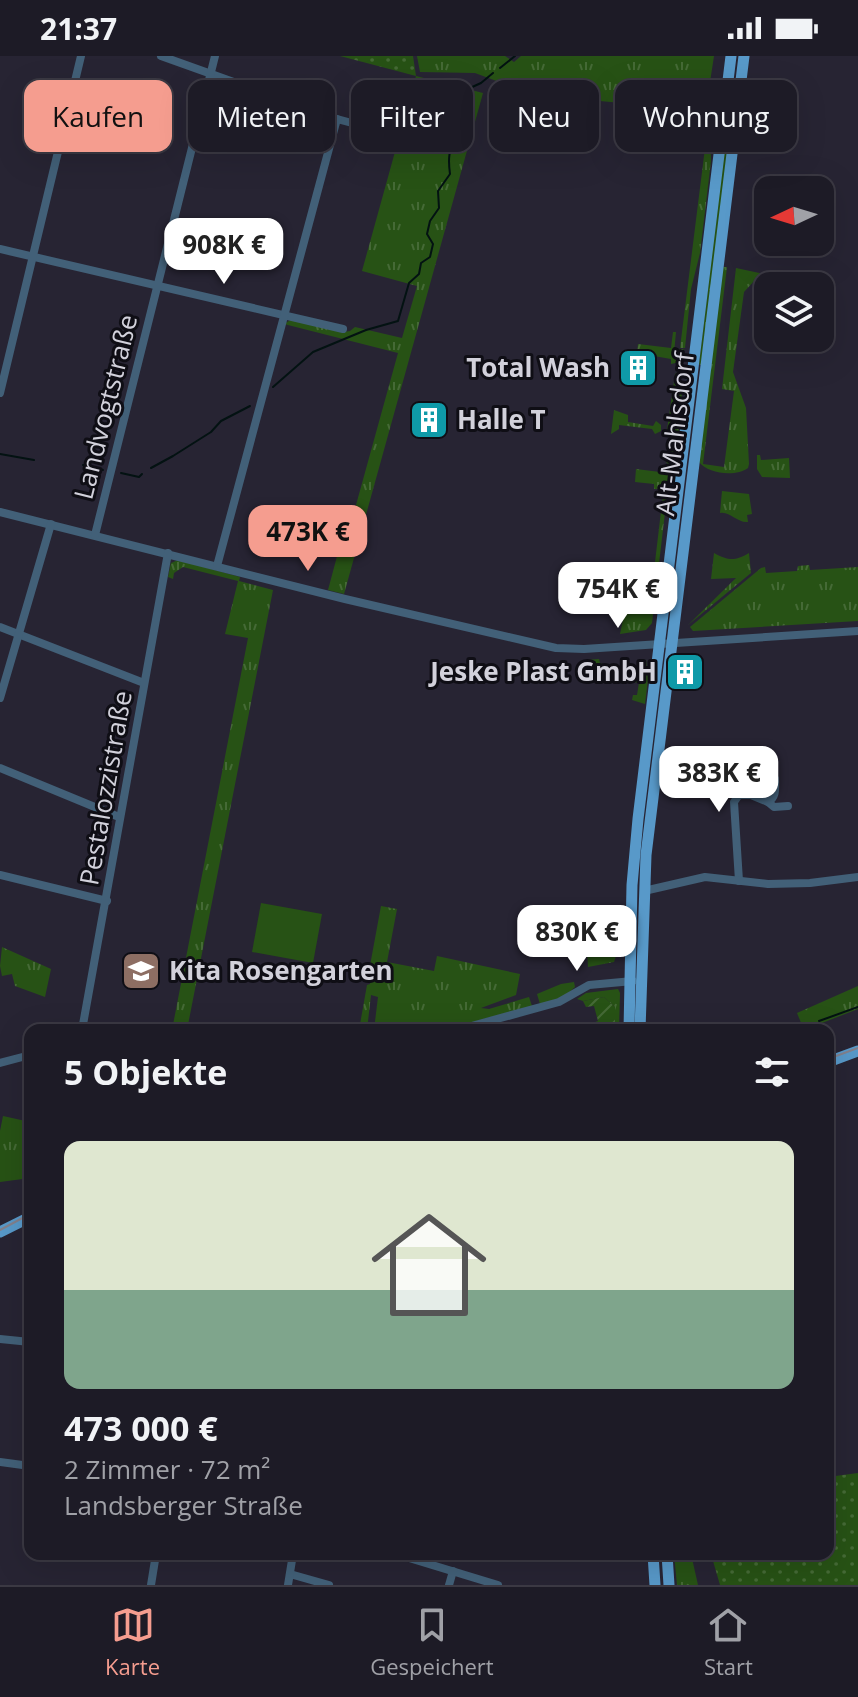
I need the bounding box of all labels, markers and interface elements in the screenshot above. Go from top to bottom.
text: 21:37 [40,8,117,49]
chip: Kaufen [24,80,172,152]
chip: Mieten [188,80,335,152]
chip: Filter [351,80,473,152]
chip: Neu [489,80,599,152]
chip: Wohnung [615,80,797,152]
north arrow [754,176,834,256]
map controls [754,176,834,352]
pin: 908K € [159,218,289,286]
text: 908K € [182,226,266,262]
button: layers [754,272,834,352]
street label: Landvogtstraße [65,311,145,503]
building icon: Total Wash [617,347,659,389]
place label: Total Wash [466,349,610,385]
street label: Alt-Mahlsdorf [646,349,702,518]
building icon: Halle T [408,399,450,441]
place label: Halle T [457,401,546,437]
pin: 473K € [243,505,373,573]
text: 473K € [266,513,350,549]
pin: 754K € [553,562,683,630]
text: 754K € [576,570,660,606]
building icon: Jeske Plast GmbH [664,651,706,693]
place label: Jeske Plast GmbH [428,653,657,689]
street label: Pestalozzistraße [70,688,140,888]
pin: 383K € [654,746,784,814]
text: 383K € [677,754,761,790]
pin: 830K € [512,905,642,973]
text: 830K € [535,913,619,949]
school or university icon: Kita Rosengarten [120,950,162,992]
place label: Kita Rosengarten [169,952,393,988]
text: 5 Objekte [64,1049,227,1095]
icon: filters [750,1050,794,1094]
icon: home [357,1193,501,1337]
text: 473 000 € [64,1405,218,1451]
text: 2 Zimmer · 72 m² [64,1451,270,1487]
text: Landsberger Straße [64,1487,303,1523]
tab: Karte [105,1603,160,1681]
tab: Gespeichert [370,1603,494,1681]
tab: Start [704,1603,753,1681]

